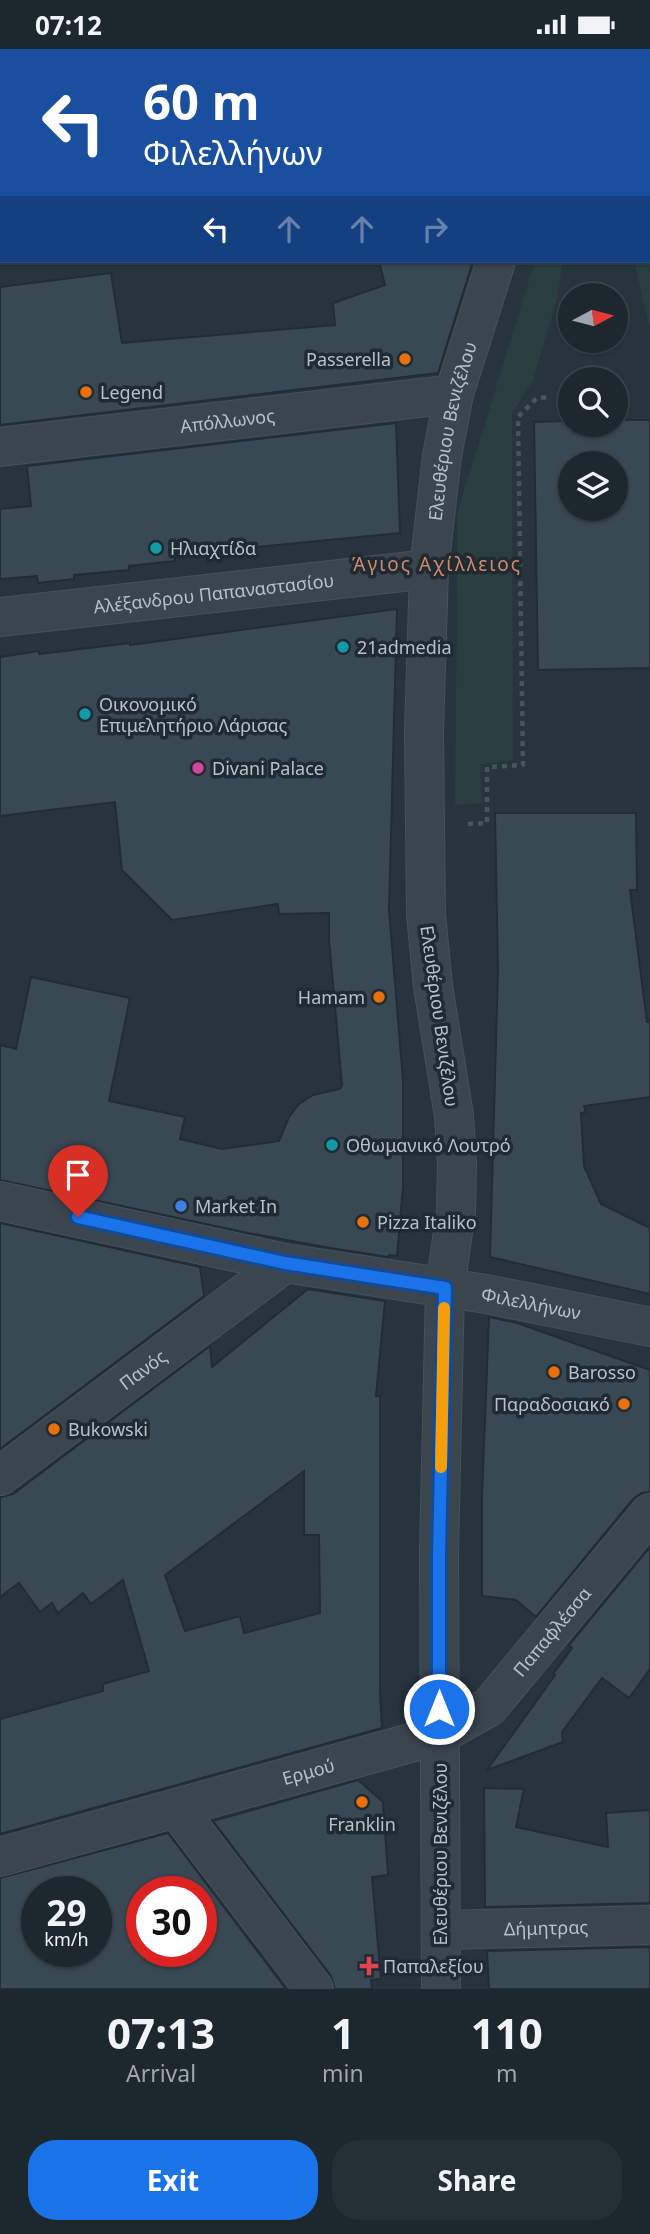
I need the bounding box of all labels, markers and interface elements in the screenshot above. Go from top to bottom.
text: 07:12 [35,7,102,43]
text: 60 m [143,68,260,134]
icon: left [28,77,119,168]
text: Φιλελλήνων [143,131,322,174]
icon: left [197,210,235,248]
icon: ahead [270,210,308,248]
icon: ahead [343,210,381,248]
icon: right [416,210,454,248]
north arrow [558,283,628,353]
map controls [558,283,628,521]
street label: Ελευθέριου Βενιζέλου [423,338,482,522]
place label: Passerella [306,347,391,371]
marker: Passerella [397,351,413,367]
button: search [558,367,628,437]
place label: Legend [100,380,163,404]
marker: Legend [78,384,94,400]
street label: Απόλλωνος [179,403,276,438]
button: layers [558,451,628,521]
place label: Ηλιαχτίδα [170,536,256,560]
marker: Ηλιαχτίδα [148,540,164,556]
district label: Άγιος Αχίλλειος [352,551,522,577]
street label: Αλέξανδρου Παπαναστασίου [92,568,335,618]
place label: 21admedia [357,635,452,659]
marker: 21admedia [335,639,351,655]
place label: Οικονομικό Επιμελητήριο Λάρισας [99,692,287,737]
marker: Οικονομικό Επιμελητήριο Λάρισας [77,706,93,722]
place label: Divani Palace [212,756,324,780]
marker: Divani Palace [190,760,206,776]
street label: Ελευθέριου Βενιζέλου [415,924,465,1108]
place label: Hamam [298,985,365,1009]
marker: Hamam [371,989,387,1005]
place label: Οθωμανικό Λουτρό [346,1133,511,1157]
marker: Οθωμανικό Λουτρό [324,1137,340,1153]
pin [48,1145,108,1217]
icon: arrive [59,1156,97,1194]
place label: Market In [195,1194,277,1218]
marker: Market In [173,1198,189,1214]
place label: Pizza Italiko [377,1210,477,1234]
marker: Pizza Italiko [355,1214,371,1230]
street label: Φιλελλήνων [479,1281,583,1325]
street label: Πανός [114,1344,171,1395]
place label: Barosso [568,1360,636,1384]
marker: Barosso [546,1364,562,1380]
place label: Παραδοσιακό [494,1392,610,1416]
marker: Παραδοσιακό [616,1396,632,1412]
place label: Bukowski [68,1417,148,1441]
marker: Bukowski [46,1421,62,1437]
street label: Παπαφλέσσα [507,1582,596,1681]
position arrow [402,1672,476,1746]
street label: Ερμού [279,1753,337,1790]
street label: Ελευθέριου Βενιζέλου [428,1763,452,1945]
marker: Franklin [354,1794,370,1810]
place label: Franklin [328,1812,396,1836]
speed limit sign: 30 [126,1876,217,1967]
text: 29 [46,1889,87,1936]
street label: Δήμητρας [504,1914,589,1940]
text: km/h [44,1927,89,1951]
place label: Παπαλεξίου [383,1954,484,1978]
marker: Παπαλεξίου [361,1958,377,1974]
text: 07:13 [107,2004,215,2061]
text: 1 [331,2004,355,2061]
text: 110 [471,2004,543,2061]
text: Arrival [126,2057,196,2089]
text: min [322,2057,364,2089]
text: m [496,2057,518,2089]
button: Exit [28,2140,318,2220]
button: Share [332,2140,622,2220]

